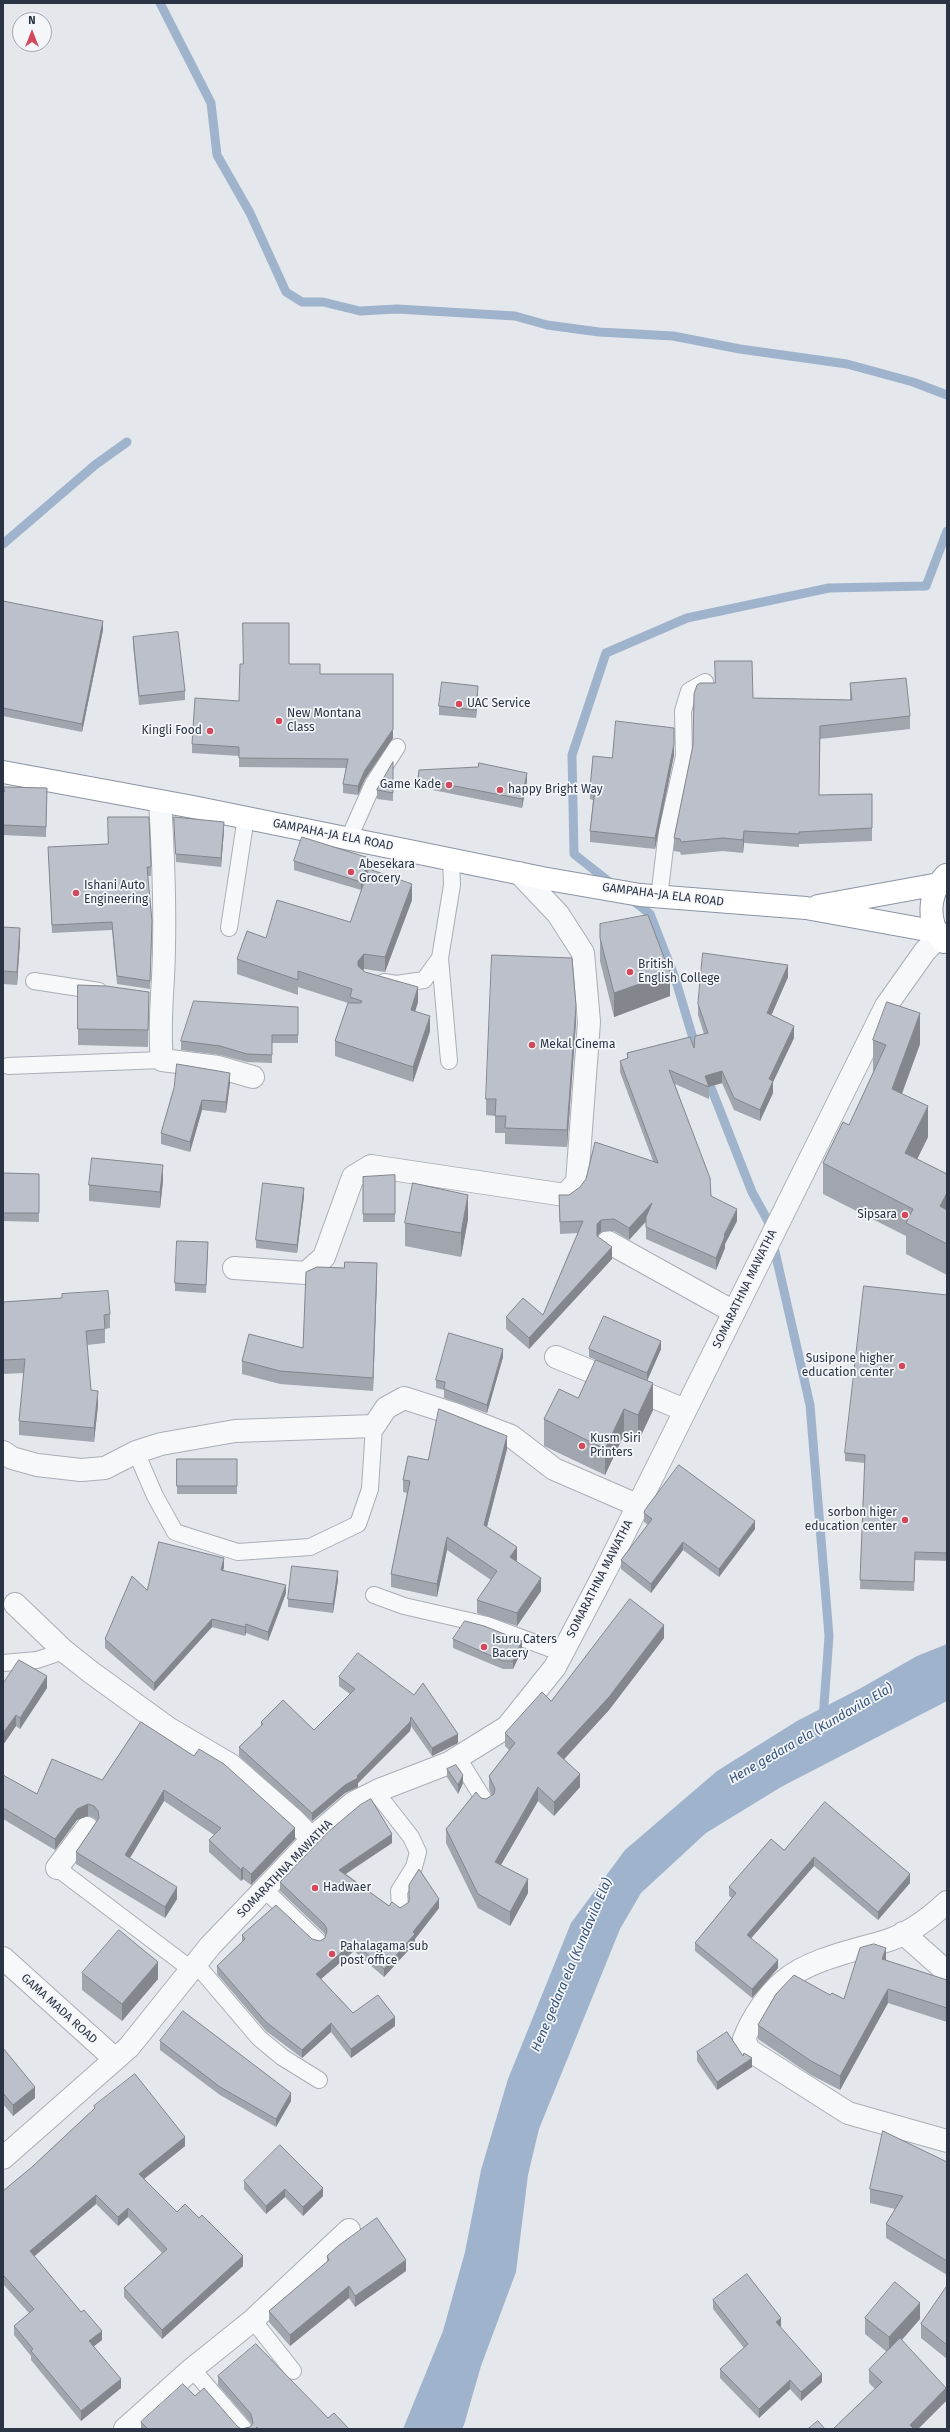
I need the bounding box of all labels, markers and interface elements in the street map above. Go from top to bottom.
north arrow [12,12,52,52]
text: N [28,14,36,27]
place label: UAC Service [467,697,531,711]
marker: UAC Service [454,699,464,709]
place label: New Montana Class [287,707,361,735]
marker: New Montana Class [274,716,284,726]
place label: Kingli Food [142,724,202,738]
marker: Kingli Food [205,726,215,736]
place label: Game Kade [380,778,441,792]
marker: Game Kade [444,780,454,790]
place label: happy Bright Way [508,783,603,797]
marker: happy Bright Way [495,785,505,795]
street label: GAMPAHA-JA ELA ROAD [271,816,395,854]
place label: Abesekara Grocery [359,858,415,886]
marker: Abesekara Grocery [346,867,356,877]
place label: Ishani Auto Engineering [84,879,148,907]
street label: GAMPAHA-JA ELA ROAD [601,880,725,910]
marker: Ishani Auto Engineering [71,888,81,898]
place label: British English College [638,958,720,986]
marker: British English College [625,967,635,977]
place label: Mekal Cinema [540,1038,615,1052]
marker: Mekal Cinema [527,1040,537,1050]
place label: Sipsara [857,1208,897,1222]
marker: Sipsara [900,1210,910,1220]
street label: SOMARATHNA MAWATHA [710,1227,780,1351]
place label: Susipone higher education center [802,1352,894,1380]
marker: Susipone higher education center [897,1361,907,1371]
place label: Kusm Siri Printers [590,1432,641,1460]
marker: Kusm Siri Printers [577,1441,587,1451]
place label: sorbon higer education center [805,1506,897,1534]
marker: sorbon higer education center [900,1515,910,1525]
street label: SOMARATHNA MAWATHA [564,1517,636,1641]
place label: Isuru Caters Bacery [492,1633,557,1661]
marker: Isuru Caters Bacery [479,1642,489,1652]
water label: Hene gedara ela (Kundavila Ela) [726,1681,896,1787]
street label: SOMARATHNA MAWATHA [234,1817,336,1921]
water label: Hene gedara ela (Kundavila Ela) [528,1876,616,2054]
place label: Hadwaer [323,1881,371,1895]
marker: Hadwaer [310,1883,320,1893]
place label: Pahalagama sub post office [340,1940,428,1968]
marker: Pahalagama sub post office [327,1949,337,1959]
street label: GAMA MADA ROAD [18,1971,100,2047]

